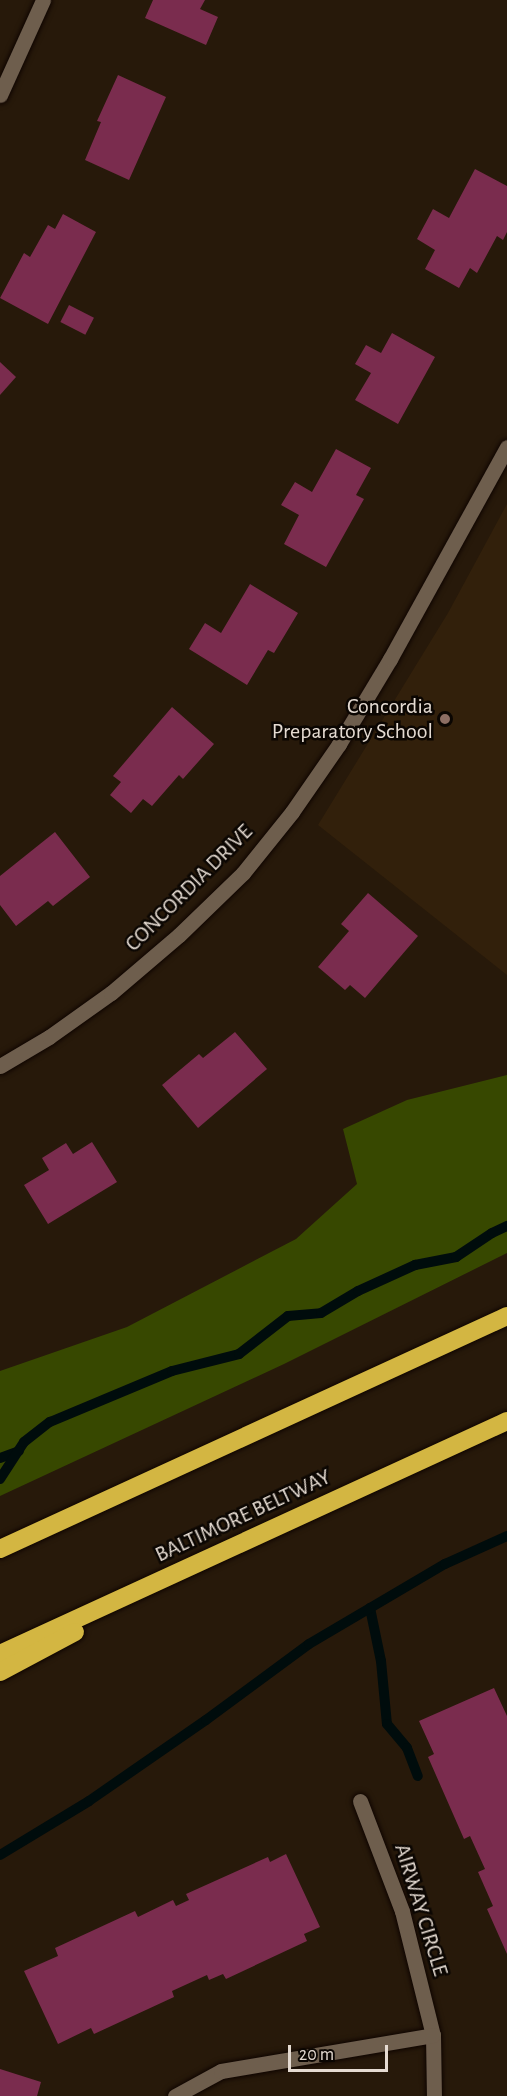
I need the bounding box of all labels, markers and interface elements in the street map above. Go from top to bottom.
place label: Concordia Preparatory School [272,693,433,744]
marker: Concordia Preparatory School [438,712,452,726]
street label: CONCORDIA DRIVE [120,819,258,957]
street label: BALTIMORE BELTWAY [151,1464,335,1568]
street label: AIRWAY CIRCLE [388,1841,454,1979]
scale bar [291,2033,392,2071]
text: 20 m [299,2046,334,2064]

